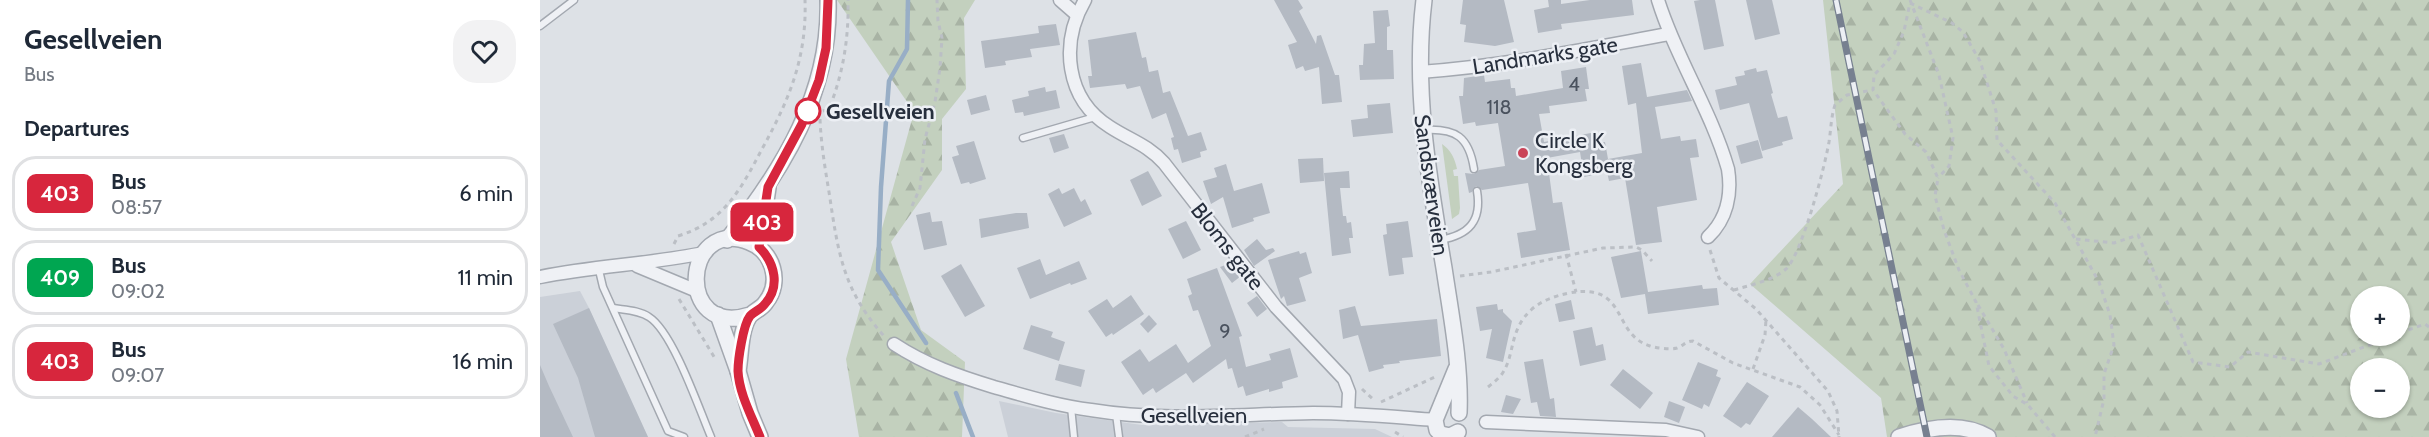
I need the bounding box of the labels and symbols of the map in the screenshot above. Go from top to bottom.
street label: Landmarks gate [1471,31,1620,80]
house number: 4 [1568,72,1580,96]
house number: 118 [1486,95,1512,119]
marker: Gesellveien [795,98,821,124]
place label: Gesellveien [826,98,935,125]
street label: Sandsværveien [1408,113,1455,257]
place label: Circle K Kongsberg [1535,127,1633,179]
marker: Circle K Kongsberg [1516,146,1530,160]
street label: Bloms gate [1185,197,1270,295]
line badge: 403 [728,202,796,242]
house number: 9 [1219,319,1231,343]
street label: Gesellveien [1141,402,1247,429]

